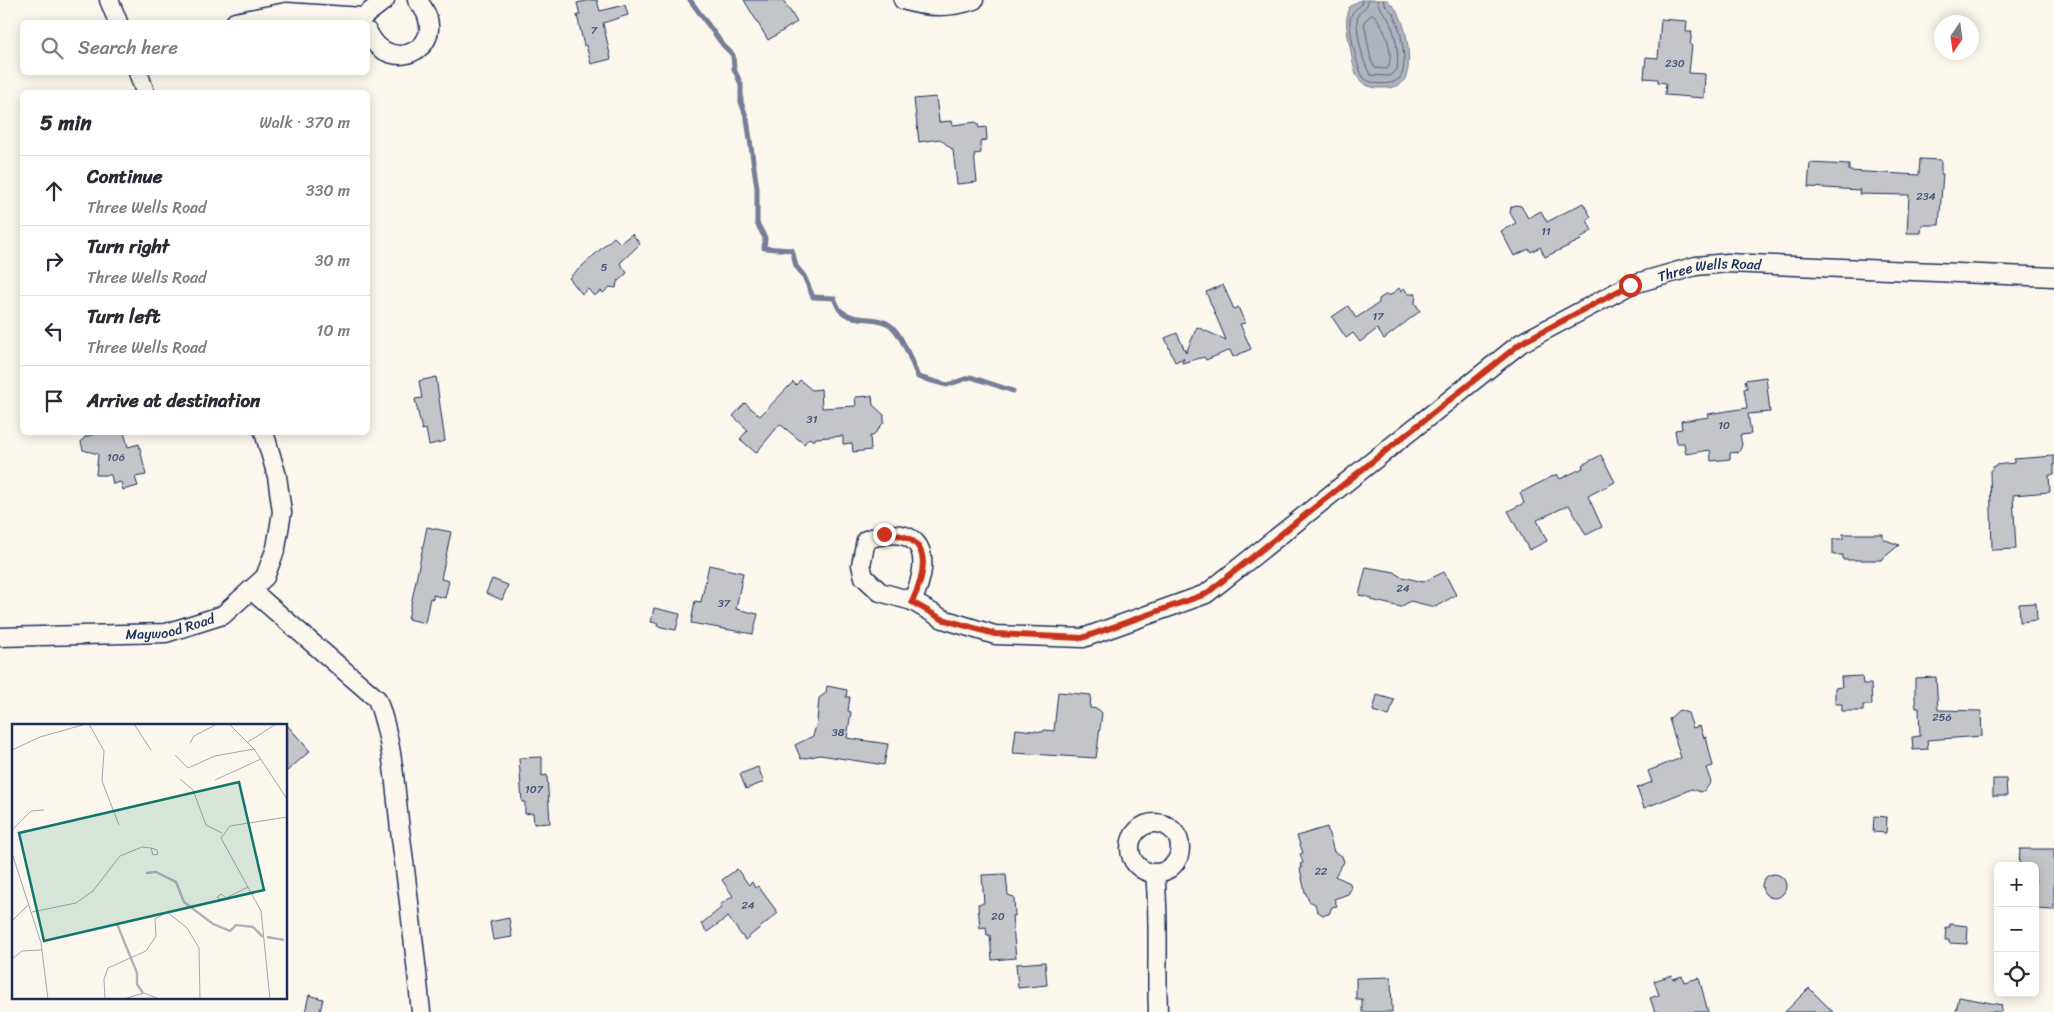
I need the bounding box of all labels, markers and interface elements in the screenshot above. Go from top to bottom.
north arrow [1934,15,1979,60]
search box [20,20,370,75]
house number: 7 [591,21,598,40]
text: Search here [78,31,178,64]
icon: search [38,34,66,62]
house number: 230 [1665,54,1685,73]
text: 5 min [40,104,92,142]
text: Walk · 370 m [259,108,350,137]
text: Continue [87,160,163,193]
text: 330 m [306,176,350,205]
icon: ahead [40,177,68,205]
house number: 234 [1916,187,1936,206]
text: Three Wells Road [87,193,206,222]
house number: 11 [1541,222,1551,241]
text: Turn right [87,230,169,263]
text: 30 m [315,246,350,275]
icon: right [40,247,68,275]
street label: Three Wells Road [1655,250,1763,289]
house number: 5 [601,258,608,277]
text: Three Wells Road [87,263,206,292]
route start [1619,274,1642,297]
text: Turn left [87,300,160,333]
house number: 17 [1373,307,1384,326]
text: 10 m [317,316,350,345]
icon: left [40,317,68,345]
text: Three Wells Road [87,333,206,362]
text: Arrive at destination [87,384,260,417]
icon: arrive [40,387,68,415]
house number: 31 [807,410,818,429]
house number: 10 [1718,416,1730,435]
house number: 106 [107,448,125,467]
route end [873,523,896,546]
house number: 24 [1396,579,1410,598]
house number: 37 [718,594,731,613]
street label: Maywood Road [125,605,219,646]
house number: 256 [1932,708,1952,727]
house number: 38 [832,723,845,742]
inset map [12,724,288,1000]
house number: 107 [525,780,544,799]
house number: 22 [1315,862,1328,881]
map controls [1994,862,2039,997]
button: + [1994,862,2039,907]
house number: 24 [741,896,755,915]
house number: 20 [991,907,1005,926]
button: − [1994,907,2039,952]
button: locate [1994,952,2039,997]

